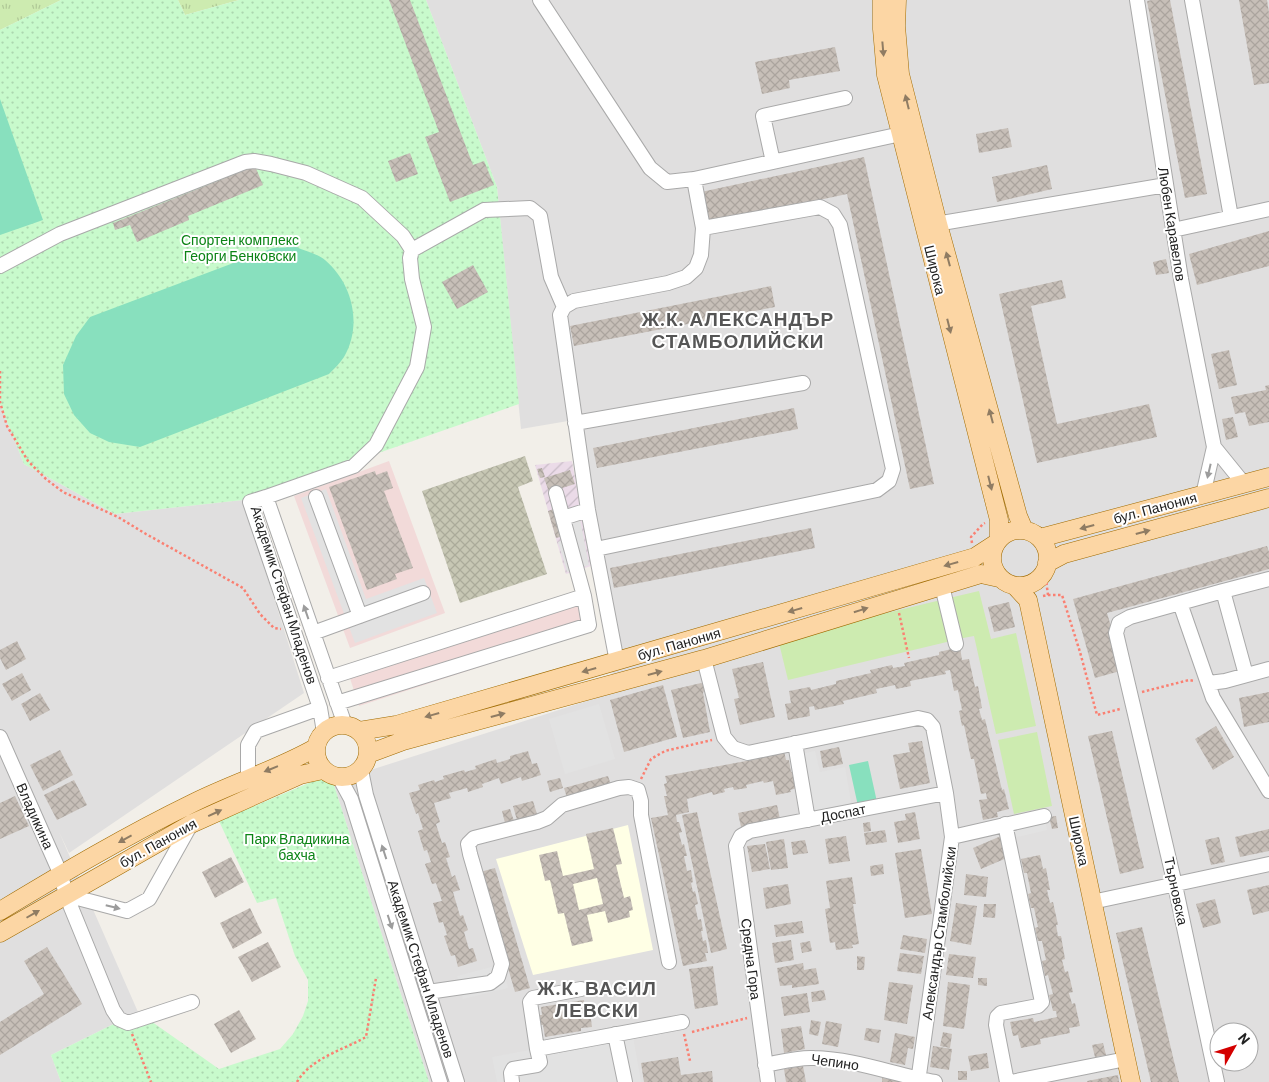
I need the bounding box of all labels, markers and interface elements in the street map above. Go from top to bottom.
one-way arrow [880,41,888,57]
one-way arrow [903,94,911,109]
street label: Любен Каравелов [1155,166,1190,282]
park label: Спортен комплекс Георги Бенковски [181,231,299,264]
street label: Широка [921,243,950,297]
one-way arrow [943,252,951,267]
district label: Ж.К. АЛЕКСАНДЪР СТАМБОЛИЙСКИ [641,307,834,352]
one-way arrow [946,318,954,333]
one-way arrow [986,408,994,423]
one-way arrow [1205,464,1213,479]
one-way arrow [986,476,994,491]
street label: бул. Панония [1111,488,1198,527]
street label: Академик Стефан Младенов [248,504,321,686]
one-way arrow [1079,523,1094,531]
one-way arrow [1136,528,1151,536]
one-way arrow [943,561,958,569]
one-way arrow [302,605,309,620]
one-way arrow [787,606,802,614]
one-way arrow [854,606,869,614]
street label: бул. Панония [635,624,722,664]
one-way arrow [581,667,596,675]
one-way arrow [648,668,663,676]
one-way arrow [425,711,440,719]
one-way arrow [491,711,506,719]
one-way arrow [264,765,278,773]
street label: Владикина [13,780,58,852]
street label: Доспат [819,800,868,825]
one-way arrow [208,808,222,816]
street label: бул. Панония [116,814,199,871]
street label: Широка [1066,814,1093,868]
park label: Парк Владикина бахча [244,830,350,863]
one-way arrow [118,835,131,844]
one-way arrow [380,844,388,859]
street label: Александър Стамболийски [918,845,959,1021]
street label: Търновска [1161,855,1192,927]
street label: Академик Стефан Младенов [385,878,458,1060]
one-way arrow [105,903,120,911]
one-way arrow [26,910,39,919]
one-way arrow [386,915,394,930]
street label: Средна Гора [738,917,765,1001]
district label: Ж.К. ВАСИЛ ЛЕВСКИ [536,976,657,1021]
north arrow [1209,1022,1259,1072]
text: N [1235,1030,1254,1047]
street label: Чепино [810,1050,860,1073]

